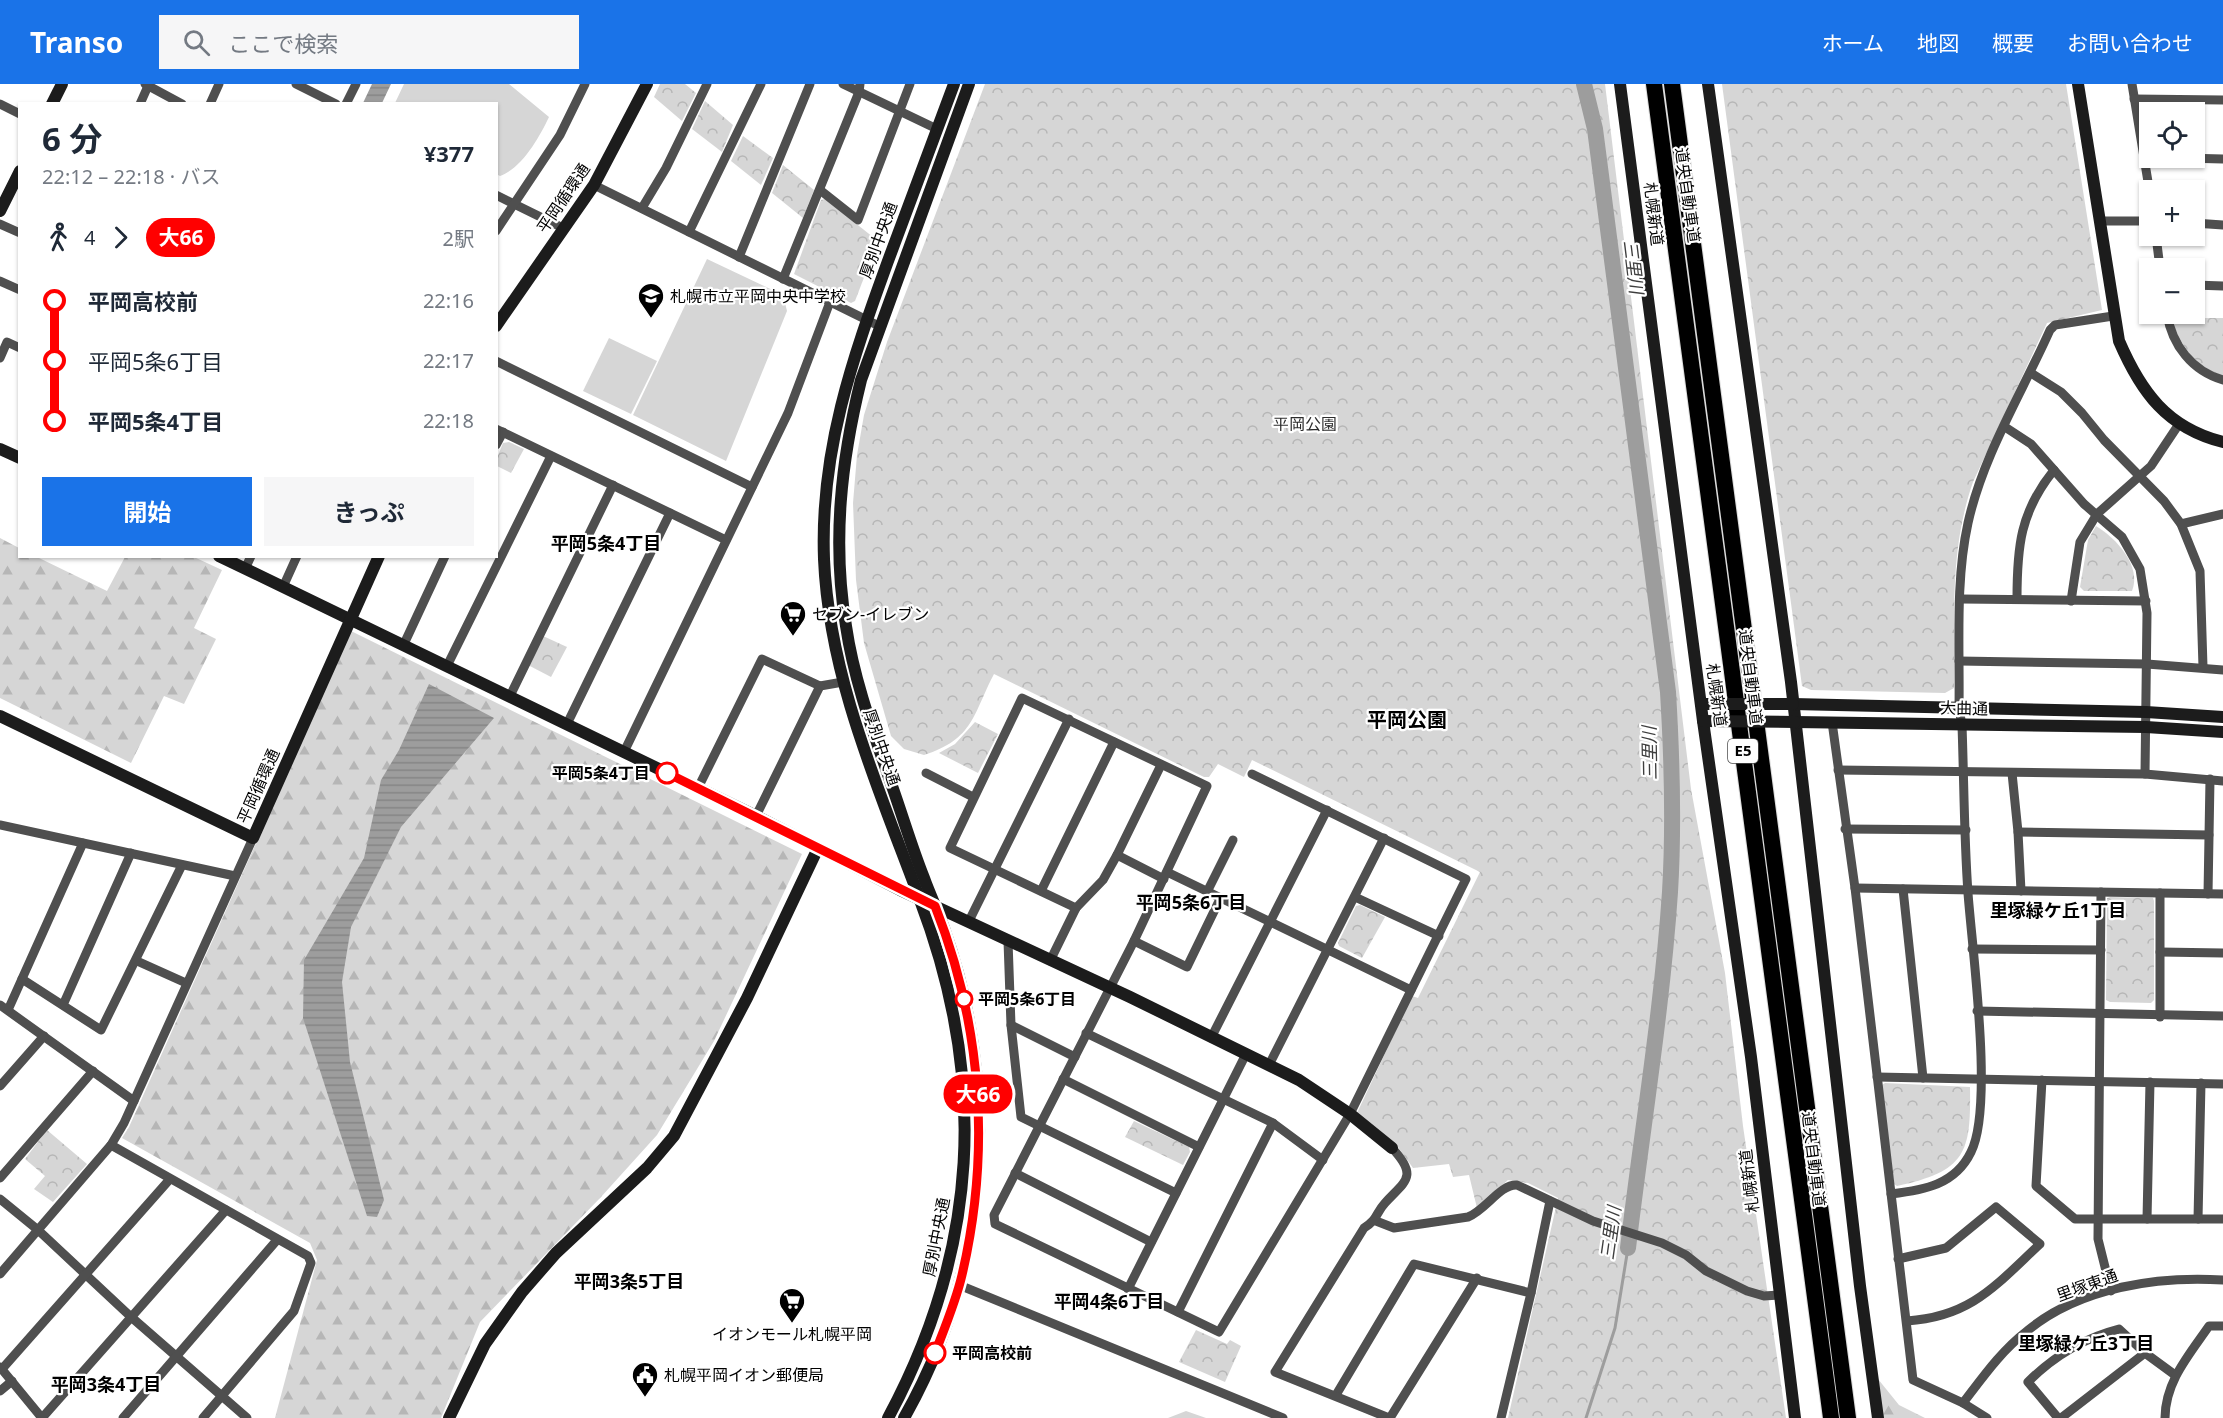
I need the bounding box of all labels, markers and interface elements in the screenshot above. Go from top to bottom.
search box [159,15,579,69]
text: Transo [30,23,123,61]
icon: search [180,26,213,59]
text: ここで検索 [228,28,338,58]
text: ホーム [1822,29,1884,57]
text: 地図 [1917,29,1959,57]
text: 概要 [1992,29,2034,57]
text: お問い合わせ [2067,29,2193,57]
map controls [2139,102,2205,324]
button: locate [2139,102,2205,168]
text: 6 分 [42,116,102,161]
text: ¥377 [424,138,474,168]
street label: 道央自動車道 [1670,146,1706,244]
street label: 平岡循環通 [532,159,594,237]
text: 22:12 – 22:18 · バス [42,163,220,190]
button: + [2139,180,2205,246]
street label: 札幌新道 [1639,181,1669,247]
street label: 厚別中央通 [854,199,902,281]
icon: walk [42,221,75,254]
icon: forward [104,221,137,254]
text: 大66 [158,223,203,251]
text: 4 [84,224,95,251]
text: 2駅 [443,225,474,252]
water label: 三里川 [1619,239,1649,297]
button: − [2139,258,2205,324]
school or university icon: 札幌市立平岡中央中学校 [636,281,666,319]
place label: 札幌市立平岡中央中学校 [670,285,846,307]
text: 平岡高校前 [88,286,198,316]
text: 22:16 [423,287,474,314]
text: 平岡5条6丁目 [88,346,223,376]
text: 22:17 [423,347,474,374]
text: 平岡5条4丁目 [88,406,223,436]
text: 22:18 [423,407,474,434]
park label: 平岡公園 [1273,413,1337,435]
button: 開始 [42,477,252,546]
button: きっぷ [264,477,474,546]
district label: 平岡5条4丁目 [551,531,661,555]
supermarket icon: セブン-イレブン [778,599,808,637]
place label: セブン-イレブン [812,603,929,625]
street label: 道央自動車道 [1734,628,1768,726]
street label: 札幌新道 [1702,662,1732,728]
street label: 大曲通 [1940,697,1988,719]
street label: 厚別中央通 [859,706,905,788]
district label: 平岡公園 [1367,706,1447,733]
water label: 三里川 [1636,724,1661,780]
road number: E5 [1728,739,1758,763]
street label: 平岡循環通 [232,745,284,827]
place label: 平岡5条4丁目 [552,762,650,784]
marker: 平岡5条4丁目 [656,762,678,784]
district label: 平岡5条6丁目 [1136,890,1246,914]
district label: 里塚緑ケ丘1丁目 [1990,898,2126,922]
place label: 平岡5条6丁目 [978,988,1076,1010]
marker: 平岡5条6丁目 [955,990,973,1008]
line badge: 大66 [944,1074,1012,1114]
text: 大66 [955,1080,1001,1108]
street label: 道央自動車道 [1797,1110,1831,1208]
street label: 札幌新道 [1734,1148,1764,1214]
street label: 厚別中央通 [918,1196,954,1278]
water label: 三里川 [1594,1202,1626,1261]
street label: 里塚東通 [2053,1264,2121,1306]
district label: 平岡3条5丁目 [574,1269,684,1293]
supermarket icon: イオンモール札幌平岡 [777,1286,807,1324]
district label: 平岡4条6丁目 [1054,1289,1164,1313]
place label: イオンモール札幌平岡 [712,1323,872,1345]
district label: 里塚緑ケ丘3丁目 [2018,1331,2154,1355]
marker: 平岡高校前 [924,1342,946,1364]
place label: 平岡高校前 [952,1342,1032,1364]
public building icon: 札幌平岡イオン郵便局 [630,1360,660,1398]
place label: 札幌平岡イオン郵便局 [664,1364,824,1386]
district label: 平岡3条4丁目 [51,1372,161,1396]

